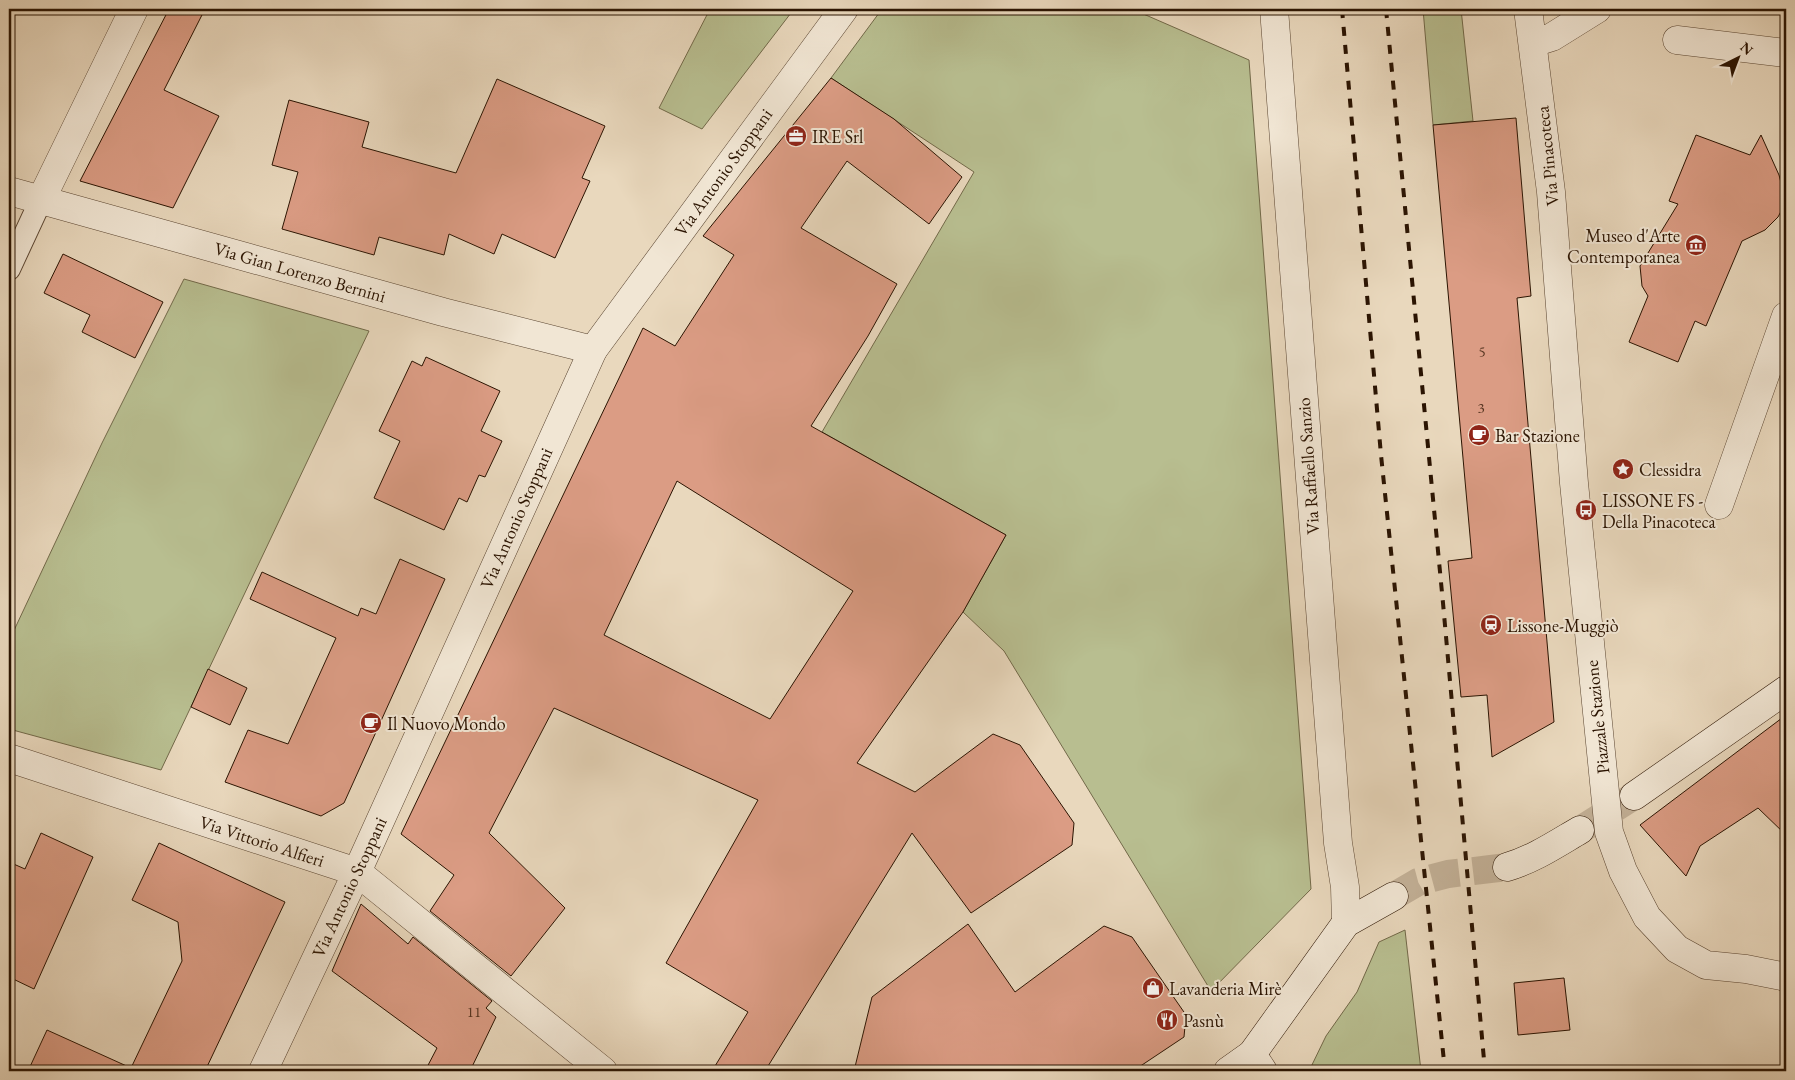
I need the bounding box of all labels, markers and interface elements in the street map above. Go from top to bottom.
north arrow [1712,32,1762,82]
text: N [1736,38,1757,59]
street label: Via Antonio Stoppani [669,103,777,240]
street label: Via Pinacoteca [1530,104,1564,207]
office icon: IRE Srl [784,124,808,148]
place label: IRE Srl [812,125,863,148]
place label: Museo d'Arte Contemporanea [1567,224,1681,268]
museum icon: Museo d'Arte Contemporanea [1684,233,1708,257]
street label: Via Gian Lorenzo Bernini [212,236,389,308]
house number: 5 [1478,342,1486,361]
street label: Via Raffaello Sanzio [1292,397,1324,535]
house number: 3 [1477,398,1485,417]
cafe icon: Bar Stazione [1467,423,1491,447]
place label: Bar Stazione [1495,424,1580,447]
street label: Via Antonio Stoppani [475,443,558,592]
place icon: Clessidra [1611,457,1635,481]
place label: Clessidra [1639,458,1702,481]
place label: LISSONE FS - Della Pinacoteca [1602,489,1716,533]
bus stop icon: LISSONE FS - Della Pinacoteca [1574,498,1598,522]
station icon: Lissone-Muggiò [1479,613,1503,637]
place label: Lissone-Muggiò [1507,614,1619,637]
street label: Piazzale Stazione [1580,659,1614,775]
cafe icon: Il Nuovo Mondo [359,711,383,735]
place label: Il Nuovo Mondo [387,712,506,735]
street label: Via Vittorio Alfieri [197,810,328,872]
street label: Via Antonio Stoppani [306,813,392,961]
shop icon: Lavanderia Mirè [1141,976,1165,1000]
place label: Lavanderia Mirè [1169,977,1282,1000]
house number: 11 [467,1002,481,1021]
restaurant icon: Pasnù [1155,1008,1179,1032]
place label: Pasnù [1183,1009,1225,1032]

